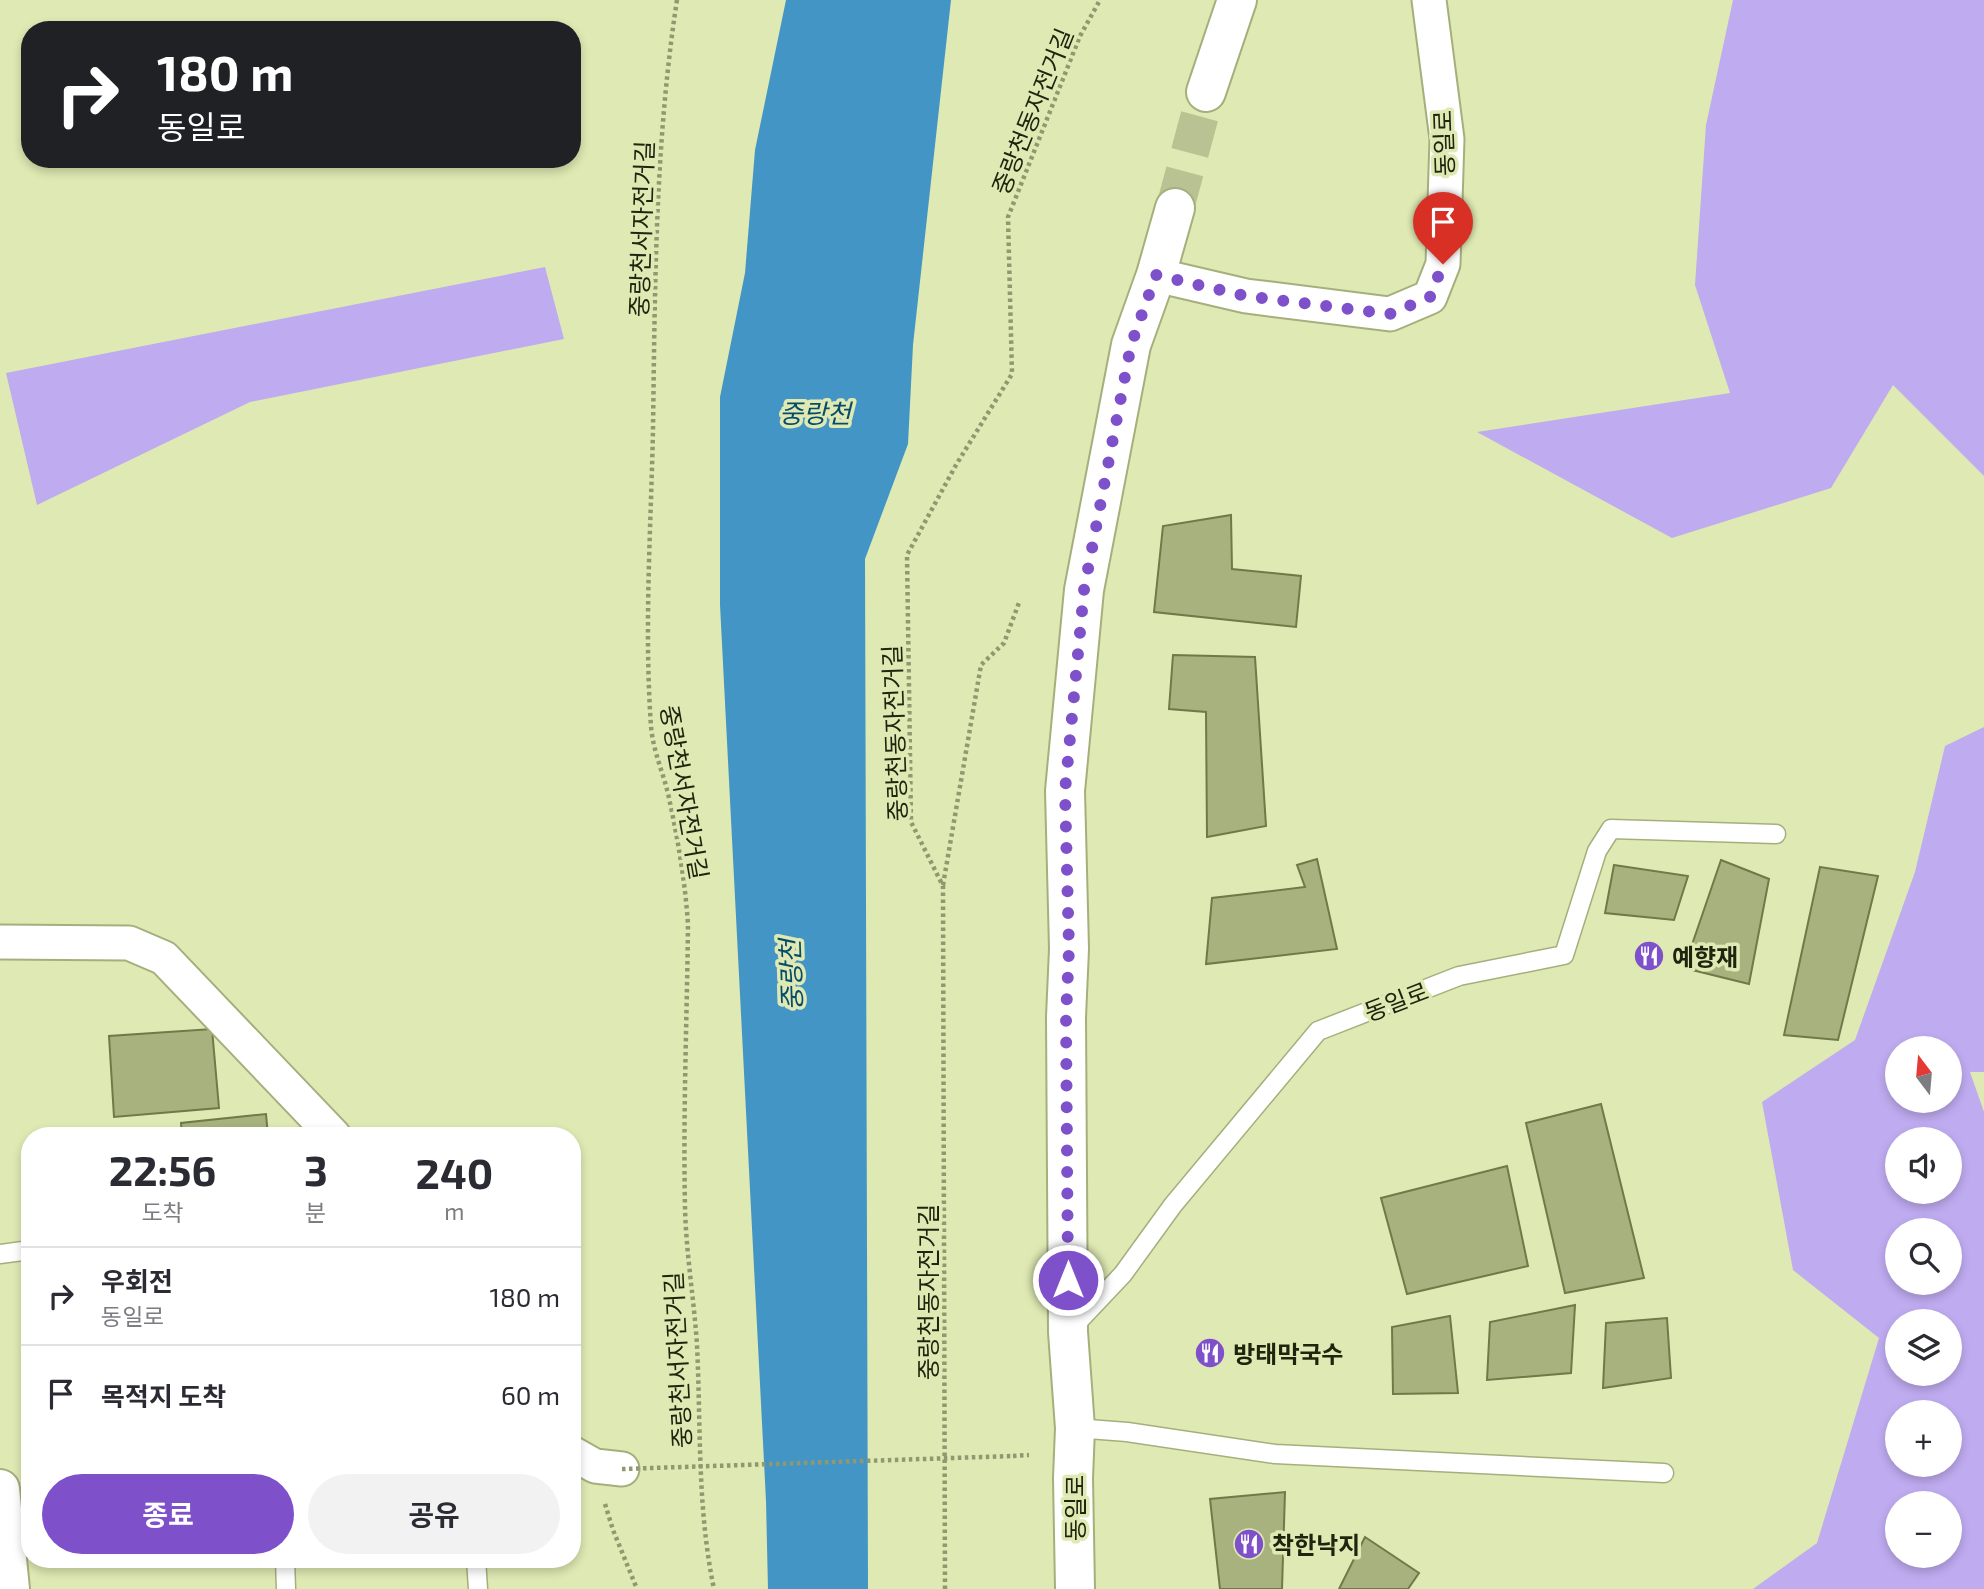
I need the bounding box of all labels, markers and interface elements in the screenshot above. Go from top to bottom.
street label: 중랑천동자전거길 [985,24,1079,198]
text: 180 m [157,42,293,101]
icon: right [42,49,133,140]
text: 동일로 [157,107,245,145]
street label: 동일로 [1427,109,1459,177]
street label: 중랑천서자전거길 [623,140,659,318]
pin [1413,192,1473,264]
icon: arrive [1424,203,1462,241]
water label: 중랑천 [779,397,854,428]
street label: 중랑천동자전거길 [876,644,912,822]
street label: 중랑천서자전거길 [655,703,715,881]
water label: 중랑천 [773,936,807,1011]
restaurant icon: 예향재 [1632,939,1666,973]
place label: 예향재 [1672,942,1738,971]
street label: 동일로 [1360,976,1432,1026]
north arrow [1885,1036,1962,1113]
map controls [1885,1036,1962,1568]
button: sound [1885,1127,1962,1204]
text: 22:56 [109,1144,216,1194]
text: 3 [304,1144,328,1194]
text: 240 [416,1147,493,1197]
text: m [444,1197,465,1225]
text: 도착 [141,1198,184,1226]
text: 분 [305,1198,327,1226]
street label: 중랑천동자전거길 [913,1204,942,1380]
button: search [1885,1218,1962,1295]
position arrow [1031,1243,1105,1317]
text: 우회전 [101,1265,173,1296]
street label: 중랑천서자전거길 [658,1271,696,1449]
icon: right [42,1277,80,1315]
text: 180 m [490,1281,560,1312]
text: 동일로 [101,1302,164,1330]
button: layers [1885,1309,1962,1386]
restaurant icon: 방태막국수 [1193,1336,1227,1370]
place label: 방태막국수 [1233,1339,1343,1368]
icon: arrive [42,1375,80,1413]
text: 60 m [501,1379,560,1410]
text: 목적지 도착 [101,1380,226,1411]
button: + [1885,1400,1962,1477]
button: 종료 [42,1474,294,1554]
button: 공유 [308,1474,560,1554]
street label: 동일로 [1060,1475,1089,1541]
button: − [1885,1491,1962,1568]
restaurant icon: 착한낙지 [1232,1527,1266,1561]
place label: 착한낙지 [1272,1530,1360,1559]

